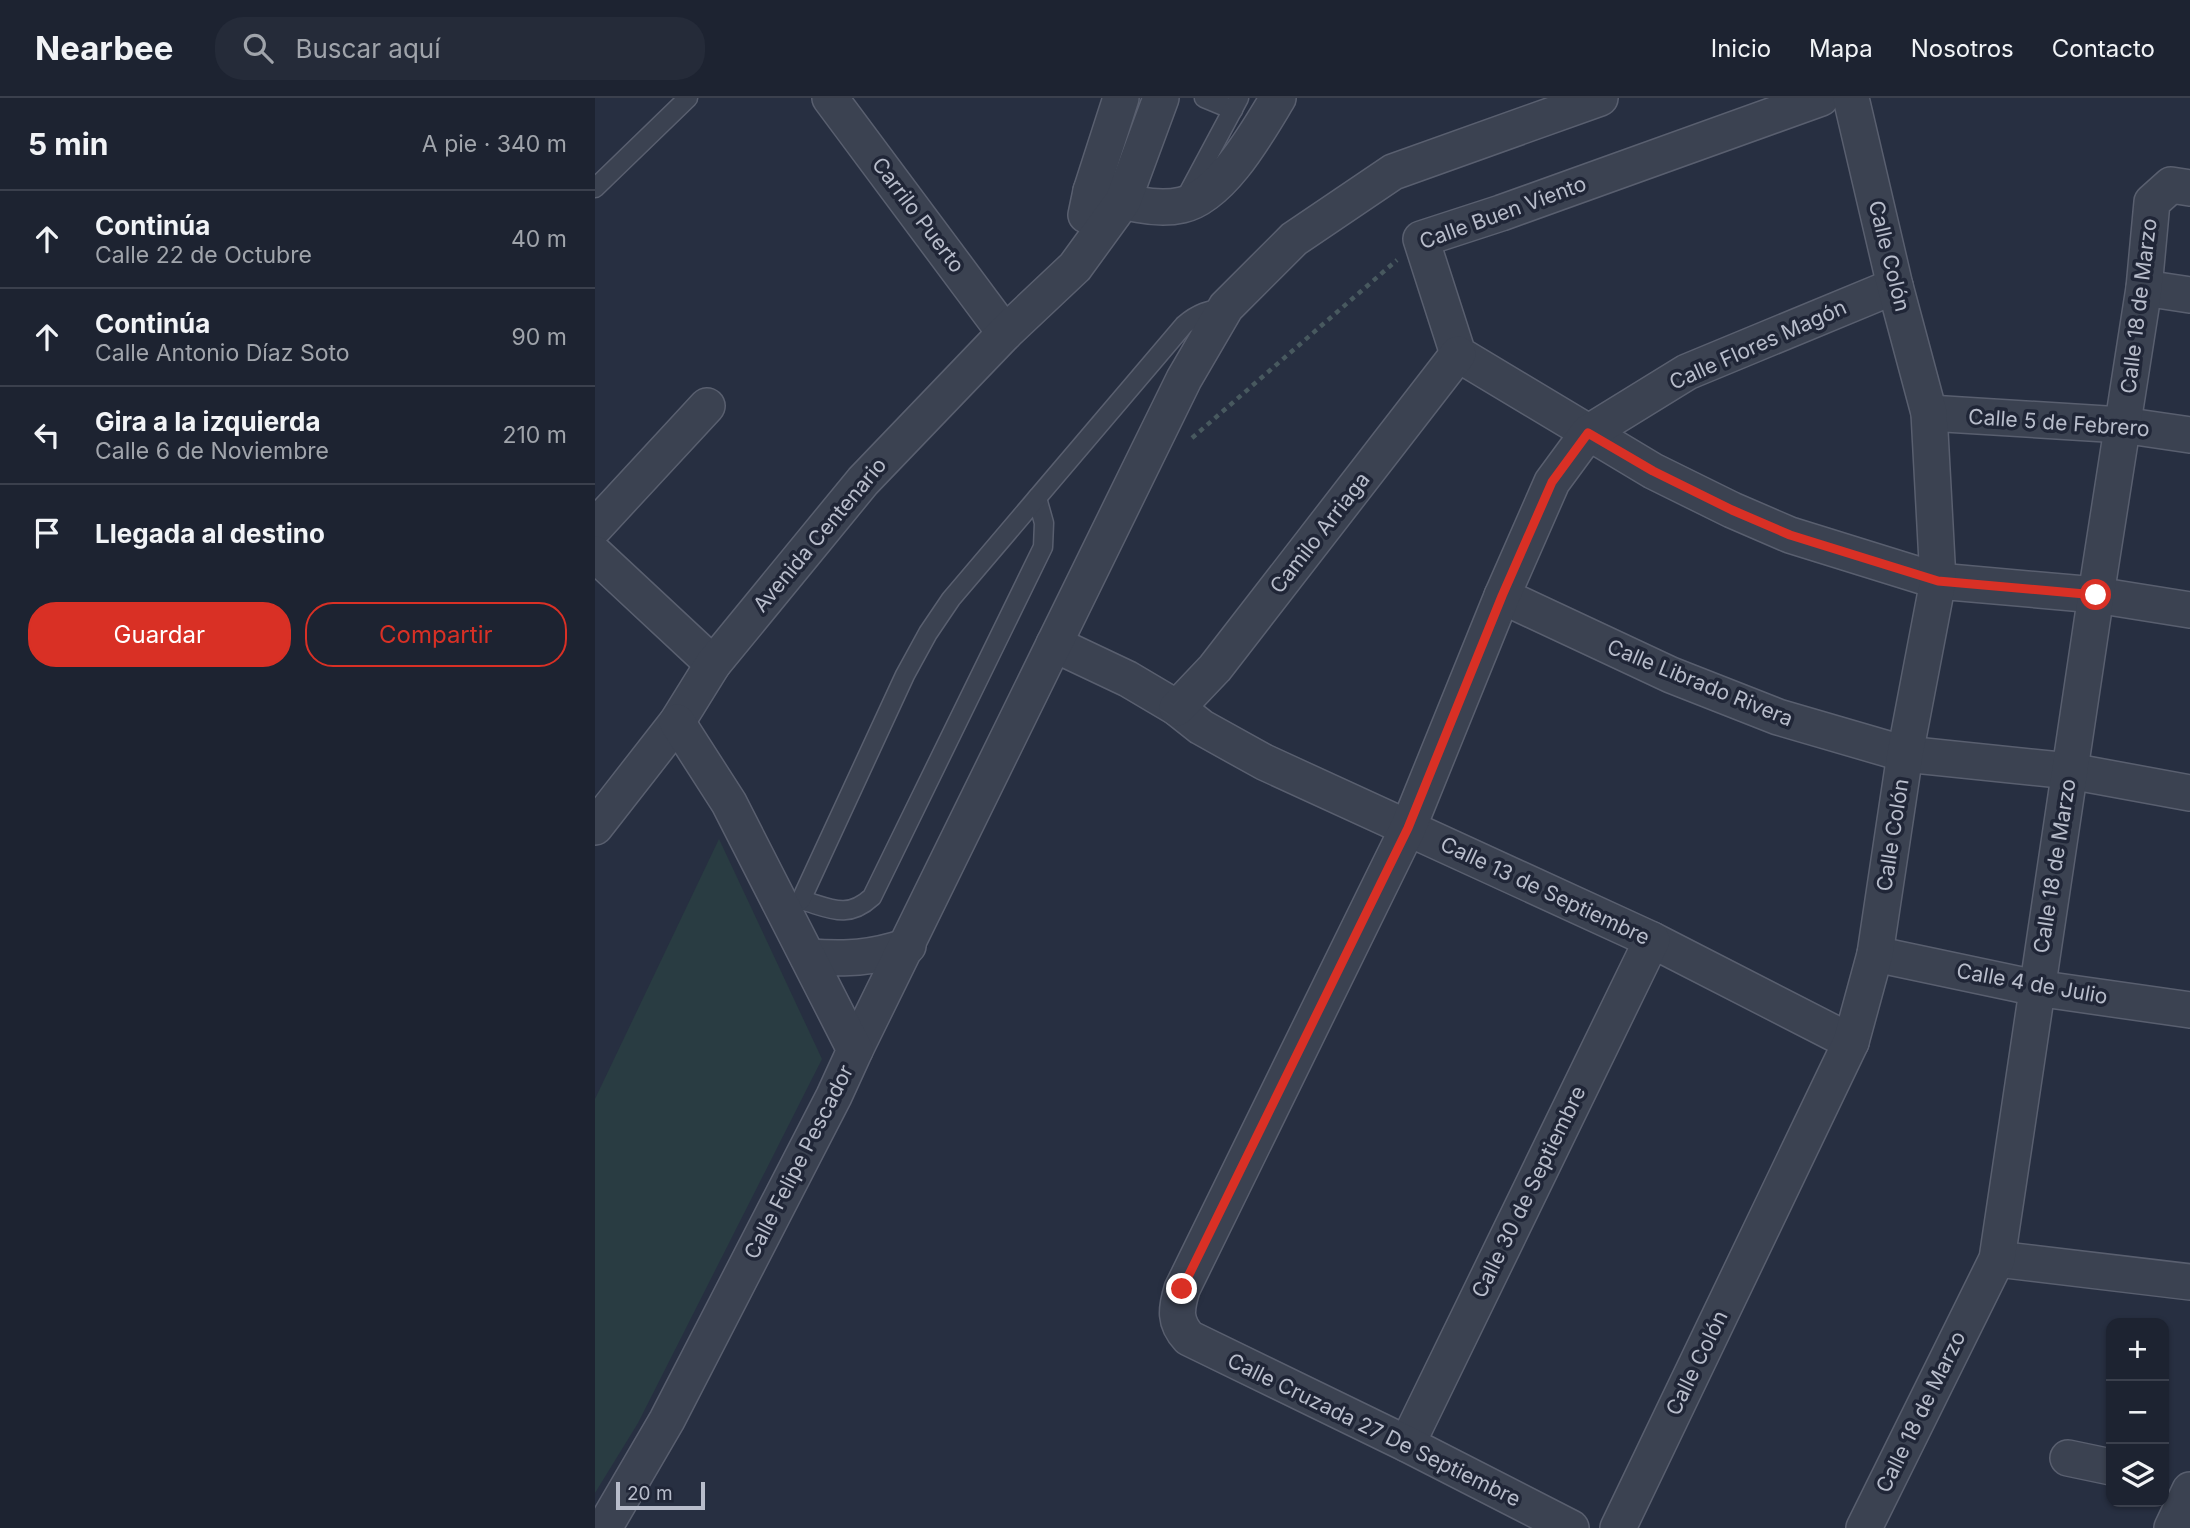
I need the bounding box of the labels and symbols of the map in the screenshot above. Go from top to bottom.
street label: Carrilo Puerto [867,152,970,277]
street label: Calle Buen Viento [1416,171,1590,254]
street label: Calle Colón [1864,198,1915,314]
street label: Calle 18 de Marzo [2115,217,2162,395]
street label: Calle Flores Magón [1665,294,1850,395]
street label: Calle 5 de Febrero [1968,404,2151,441]
street label: Avenida Centenario [748,452,891,617]
street label: Camilo Arriaga [1265,467,1375,598]
route start [2080,579,2111,610]
street label: Calle Librado Rivera [1604,634,1797,731]
street label: Calle Colón [1871,777,1914,893]
street label: Calle 18 de Marzo [2028,777,2081,955]
street label: Calle 13 de Septiembre [1437,831,1654,950]
street label: Calle 4 de Julio [1955,958,2110,1009]
street label: Calle Felipe Pescador [739,1060,858,1263]
street label: Calle 30 de Septiembre [1466,1082,1591,1302]
route end [1166,1273,1197,1304]
street label: Calle Colón [1660,1306,1733,1419]
street label: Calle 18 de Marzo [1871,1327,1970,1497]
street label: Calle Cruzada 27 De Septiembre [1224,1348,1525,1512]
scale bar [616,1479,705,1511]

